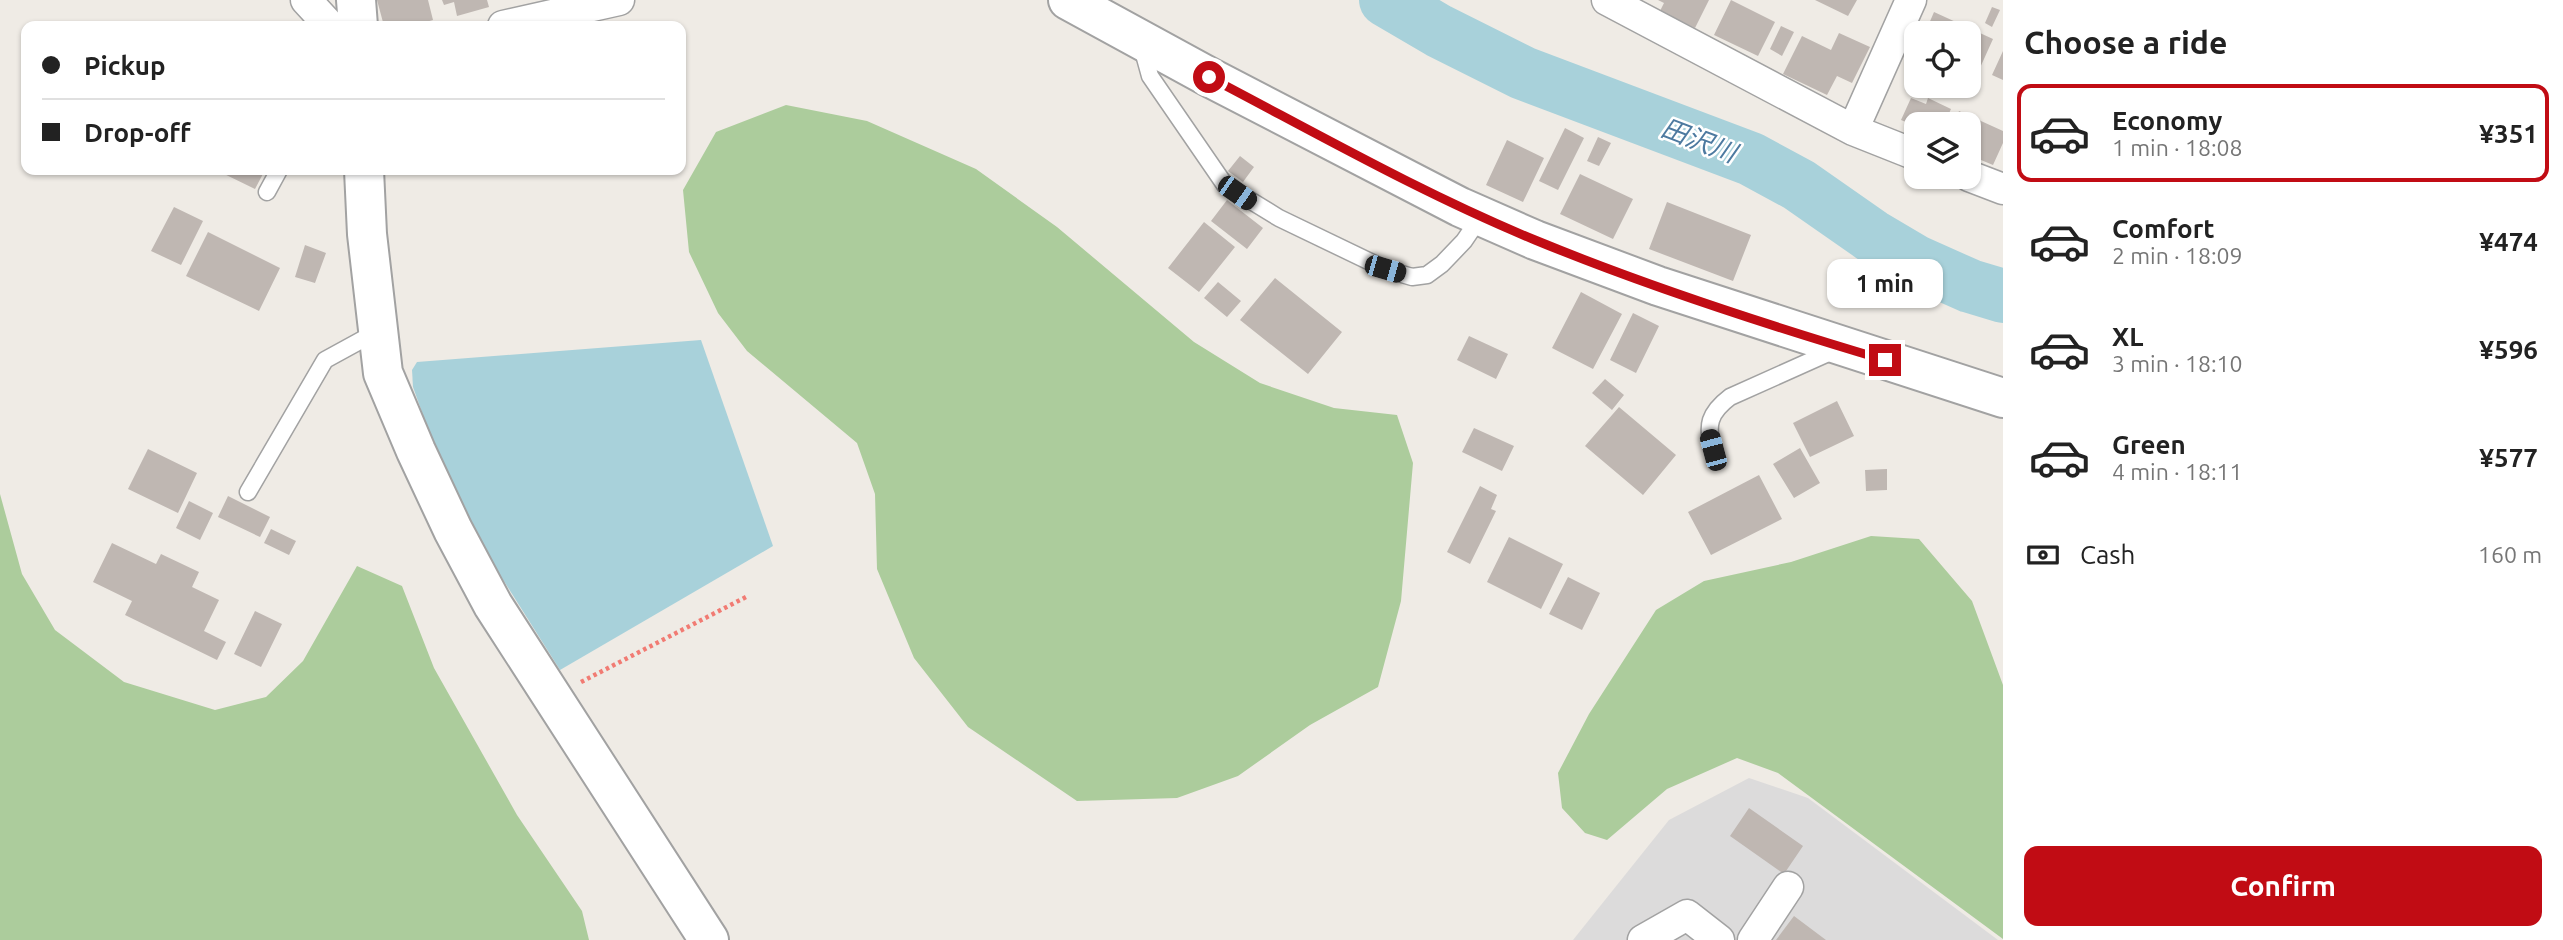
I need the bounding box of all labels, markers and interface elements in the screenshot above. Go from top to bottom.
map controls [1904,21,1981,189]
button: locate [1904,21,1981,98]
text: Choose a ride [2024,24,2227,60]
text: Pickup [84,51,166,80]
route start [1193,61,1225,93]
icon: car [2028,102,2091,165]
text: Economy [2112,106,2222,135]
water label: 田沢川 [1657,112,1743,169]
button: layers [1904,112,1981,189]
text: Drop-off [84,118,191,147]
text: ¥351 [2479,119,2538,148]
text: 1 min · 18:08 [2112,135,2243,160]
car [1214,172,1261,214]
icon: car [2028,210,2091,273]
text: Comfort [2112,214,2215,243]
text: ¥474 [2479,227,2538,256]
text: 2 min · 18:09 [2112,243,2243,268]
car [1362,253,1409,285]
callout: 1 min [1827,258,1943,308]
text: 1 min [1856,271,1914,296]
icon: car [2028,318,2091,381]
text: XL [2112,322,2143,351]
text: ¥596 [2479,335,2538,364]
route end [1869,344,1901,376]
text: 3 min · 18:10 [2112,351,2243,376]
icon: car [2028,426,2091,489]
car [1698,427,1729,473]
text: Green [2112,430,2186,459]
text: ¥577 [2479,443,2538,472]
text: 4 min · 18:11 [2112,459,2243,484]
icon: cash [2024,536,2062,574]
text: Cash [2080,540,2135,569]
text: 160 m [2478,542,2542,567]
button: Confirm [2024,846,2542,926]

